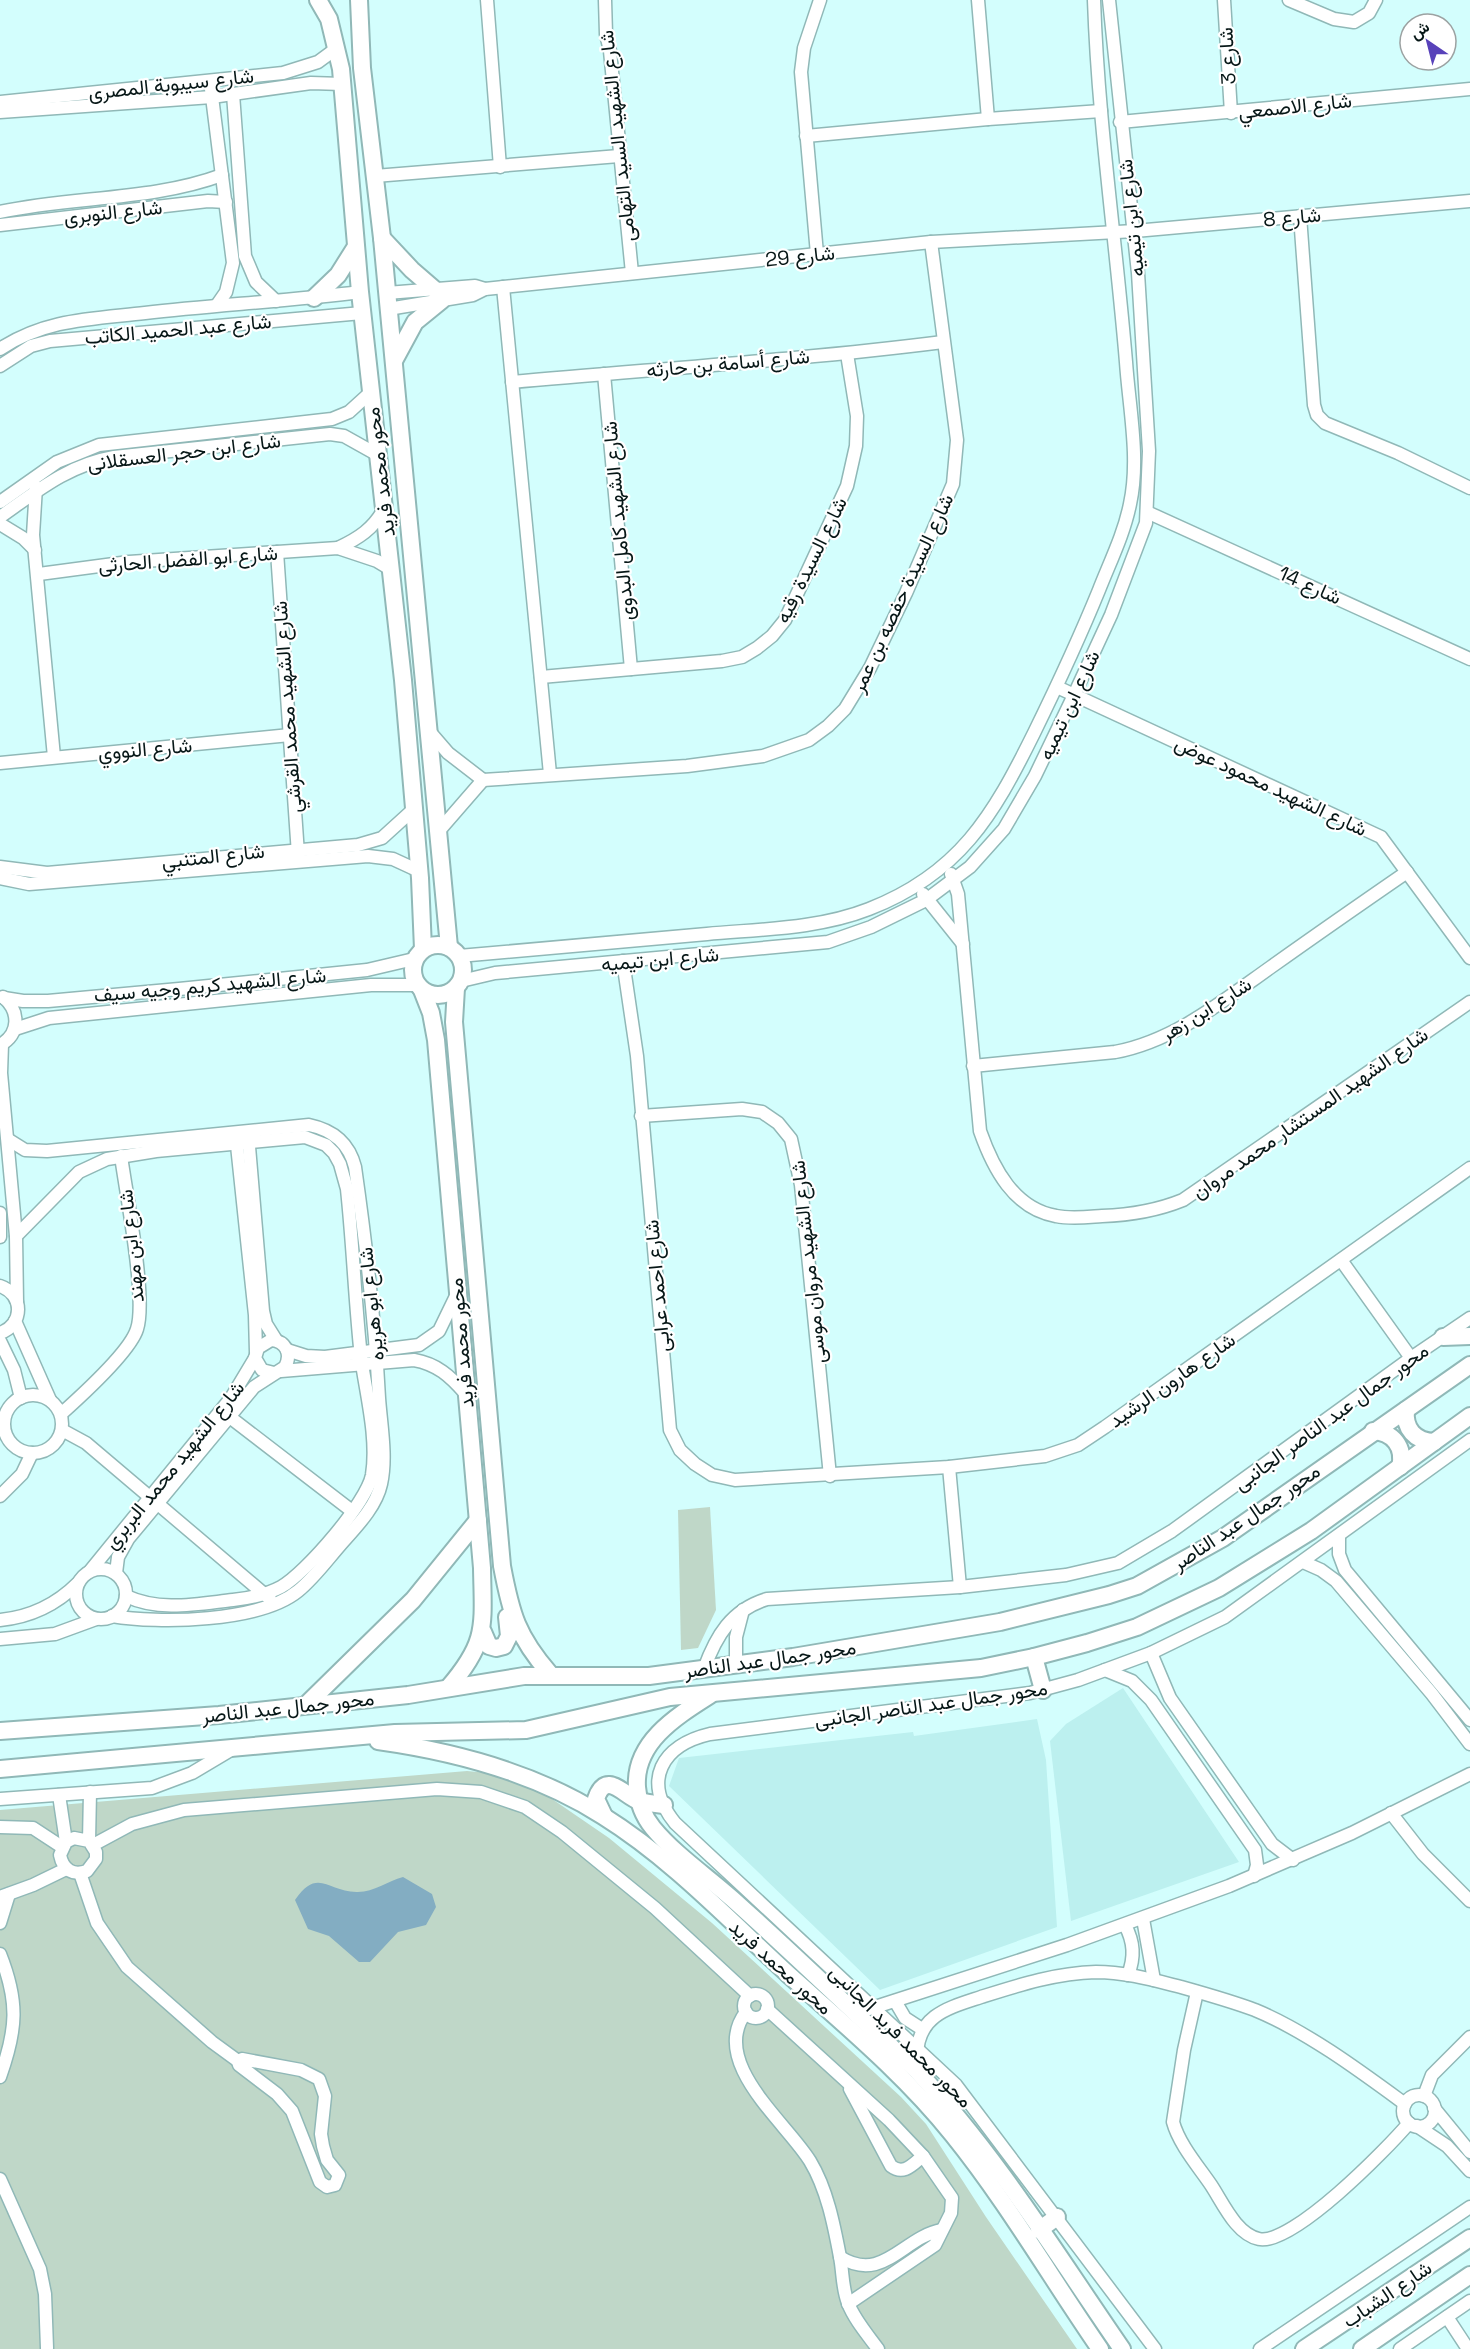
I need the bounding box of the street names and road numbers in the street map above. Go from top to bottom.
street label: شارع 3 [1213,27,1242,85]
street label: شارع الشهيد السيد التهامى [593,29,642,243]
street label: شارع سيبوبة المصرى [87,62,255,107]
street label: شارع الاصمعي [1237,87,1353,129]
street label: شارع ابن تيميه [1112,158,1151,278]
street label: شارع النوبرى [62,194,164,231]
street label: شارع 8 [1262,202,1322,233]
street label: شارع 29 [764,239,836,274]
street label: شارع عبد الحميد الكاتب [83,308,273,351]
street label: شارع أسامة بن حارثه [645,343,811,384]
street label: محور محمد فريد [359,406,401,538]
street label: شارع الشهيد كامل البدوى [596,420,641,622]
street label: شارع ابن حجر العسقلانى [86,427,282,478]
street label: شارع السيدة حفصه بن عمر [844,490,960,698]
street label: شارع السيدة رقيه [769,493,854,628]
street label: شارع ابو الفضل الحارثى [97,540,279,579]
street label: شارع 14 [1274,560,1346,611]
street label: شارع الشهيد محمد القرشي [267,600,311,814]
street label: شارع ابن تيميه [1032,646,1107,764]
street label: شارع الشهيد محمود عوض [1170,730,1371,843]
street label: شارع النووي [97,732,194,770]
street label: شارع المتنبي [160,838,266,878]
street label: شارع ابن تيميه [600,941,720,978]
street label: شارع الشهيد كريم وجيه سيف [93,962,327,1009]
street label: شارع ابن زهر [1155,971,1257,1049]
street label: شارع الشهيد المستشار محمد مروان [1187,1021,1434,1205]
street label: شارع الشهيد مروان موسى [784,1159,833,1365]
street label: شارع ابن مهند [112,1188,151,1304]
street label: شارع احمد عرابى [638,1219,677,1353]
street label: شارع ابو هريره [352,1246,391,1362]
street label: محور محمد فريد [442,1277,480,1409]
street label: شارع هارون الرشيد [1104,1327,1241,1434]
street label: محور جمال عبد الناصر الجانبى [1228,1337,1434,1497]
street label: شارع الشهيد محمد البربري [98,1375,253,1557]
street label: محور جمال عبد الناصر [1166,1458,1325,1577]
street label: محور جمال عبد الناصر [681,1634,858,1684]
street label: محور جمال عبد الناصر الجانبى [813,1675,1049,1733]
street label: محور جمال عبد الناصر [200,1685,375,1729]
street label: محور محمد فريد [724,1914,838,2020]
street label: محور محمد فريد الجانبى [824,1959,978,2113]
street label: شارع الشباب [1337,2255,1437,2334]

